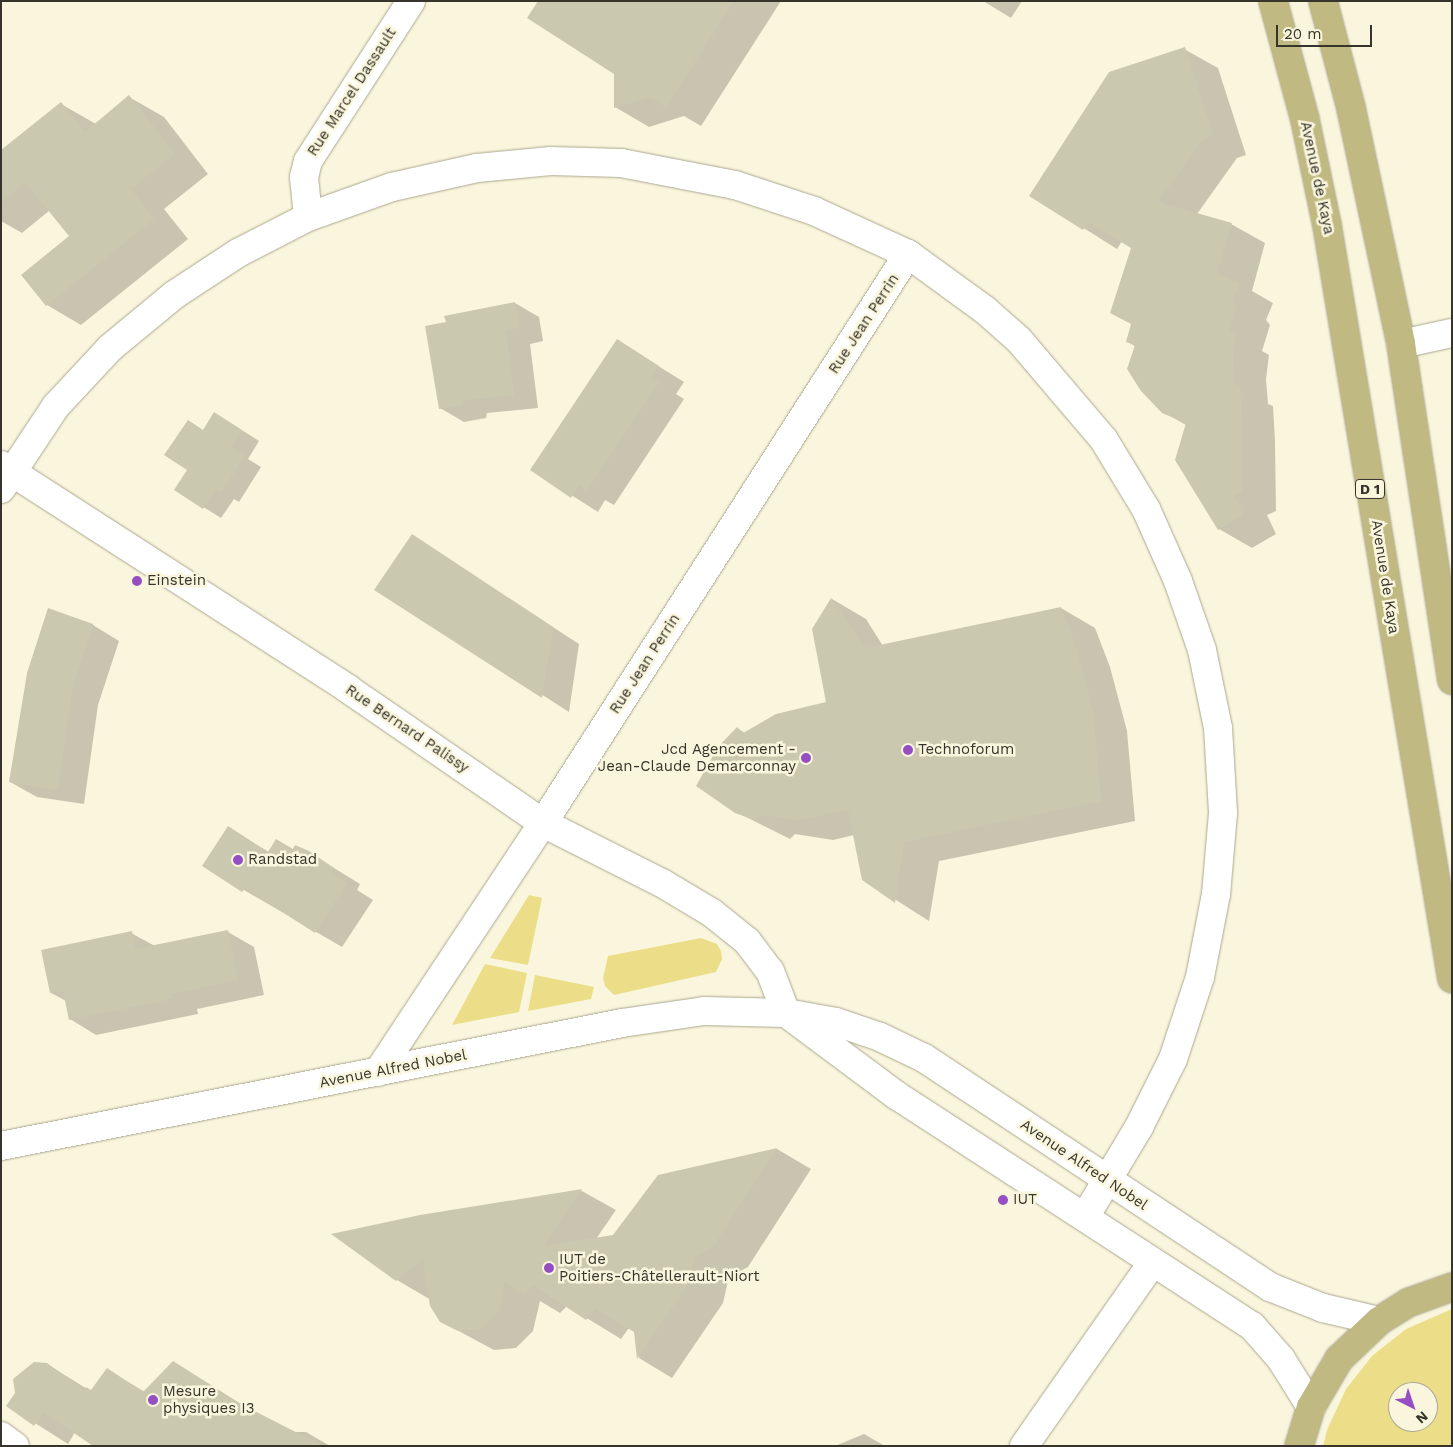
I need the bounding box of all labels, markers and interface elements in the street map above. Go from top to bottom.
scale bar [1278,15,1374,47]
street label: Rue Marcel Dassault [304,24,400,160]
text: 20 m [1284,25,1322,43]
street label: Avenue de Kaya [1296,120,1338,236]
street label: Rue Jean Perrin [825,270,903,378]
road number: D 1 [1354,478,1386,500]
street label: Avenue de Kaya [1367,519,1403,635]
place label: Einstein [147,572,206,590]
marker: Einstein [131,575,143,587]
street label: Rue Jean Perrin [606,610,684,718]
street label: Rue Bernard Palissy [342,681,472,777]
place label: Jcd Agencement - Jean-Claude Demarconnay [598,740,796,775]
place label: Technoforum [918,741,1014,759]
marker: Technoforum [902,744,914,756]
marker: Jcd Agencement - Jean-Claude Demarconnay [800,752,812,764]
place label: Randstad [248,851,317,869]
marker: Randstad [232,854,244,866]
street label: Avenue Alfred Nobel [318,1046,468,1092]
street label: Avenue Alfred Nobel [1017,1116,1151,1214]
place label: IUT [1013,1191,1037,1209]
marker: IUT [997,1194,1009,1206]
place label: IUT de Poitiers-Châtellerault-Niort [559,1250,759,1285]
marker: IUT de Poitiers-Châtellerault-Niort [543,1262,555,1274]
place label: Mesure physiques I3 [163,1382,254,1417]
north arrow [1388,1382,1438,1432]
marker: Mesure physiques I3 [147,1394,159,1406]
text: N [1413,1408,1431,1427]

